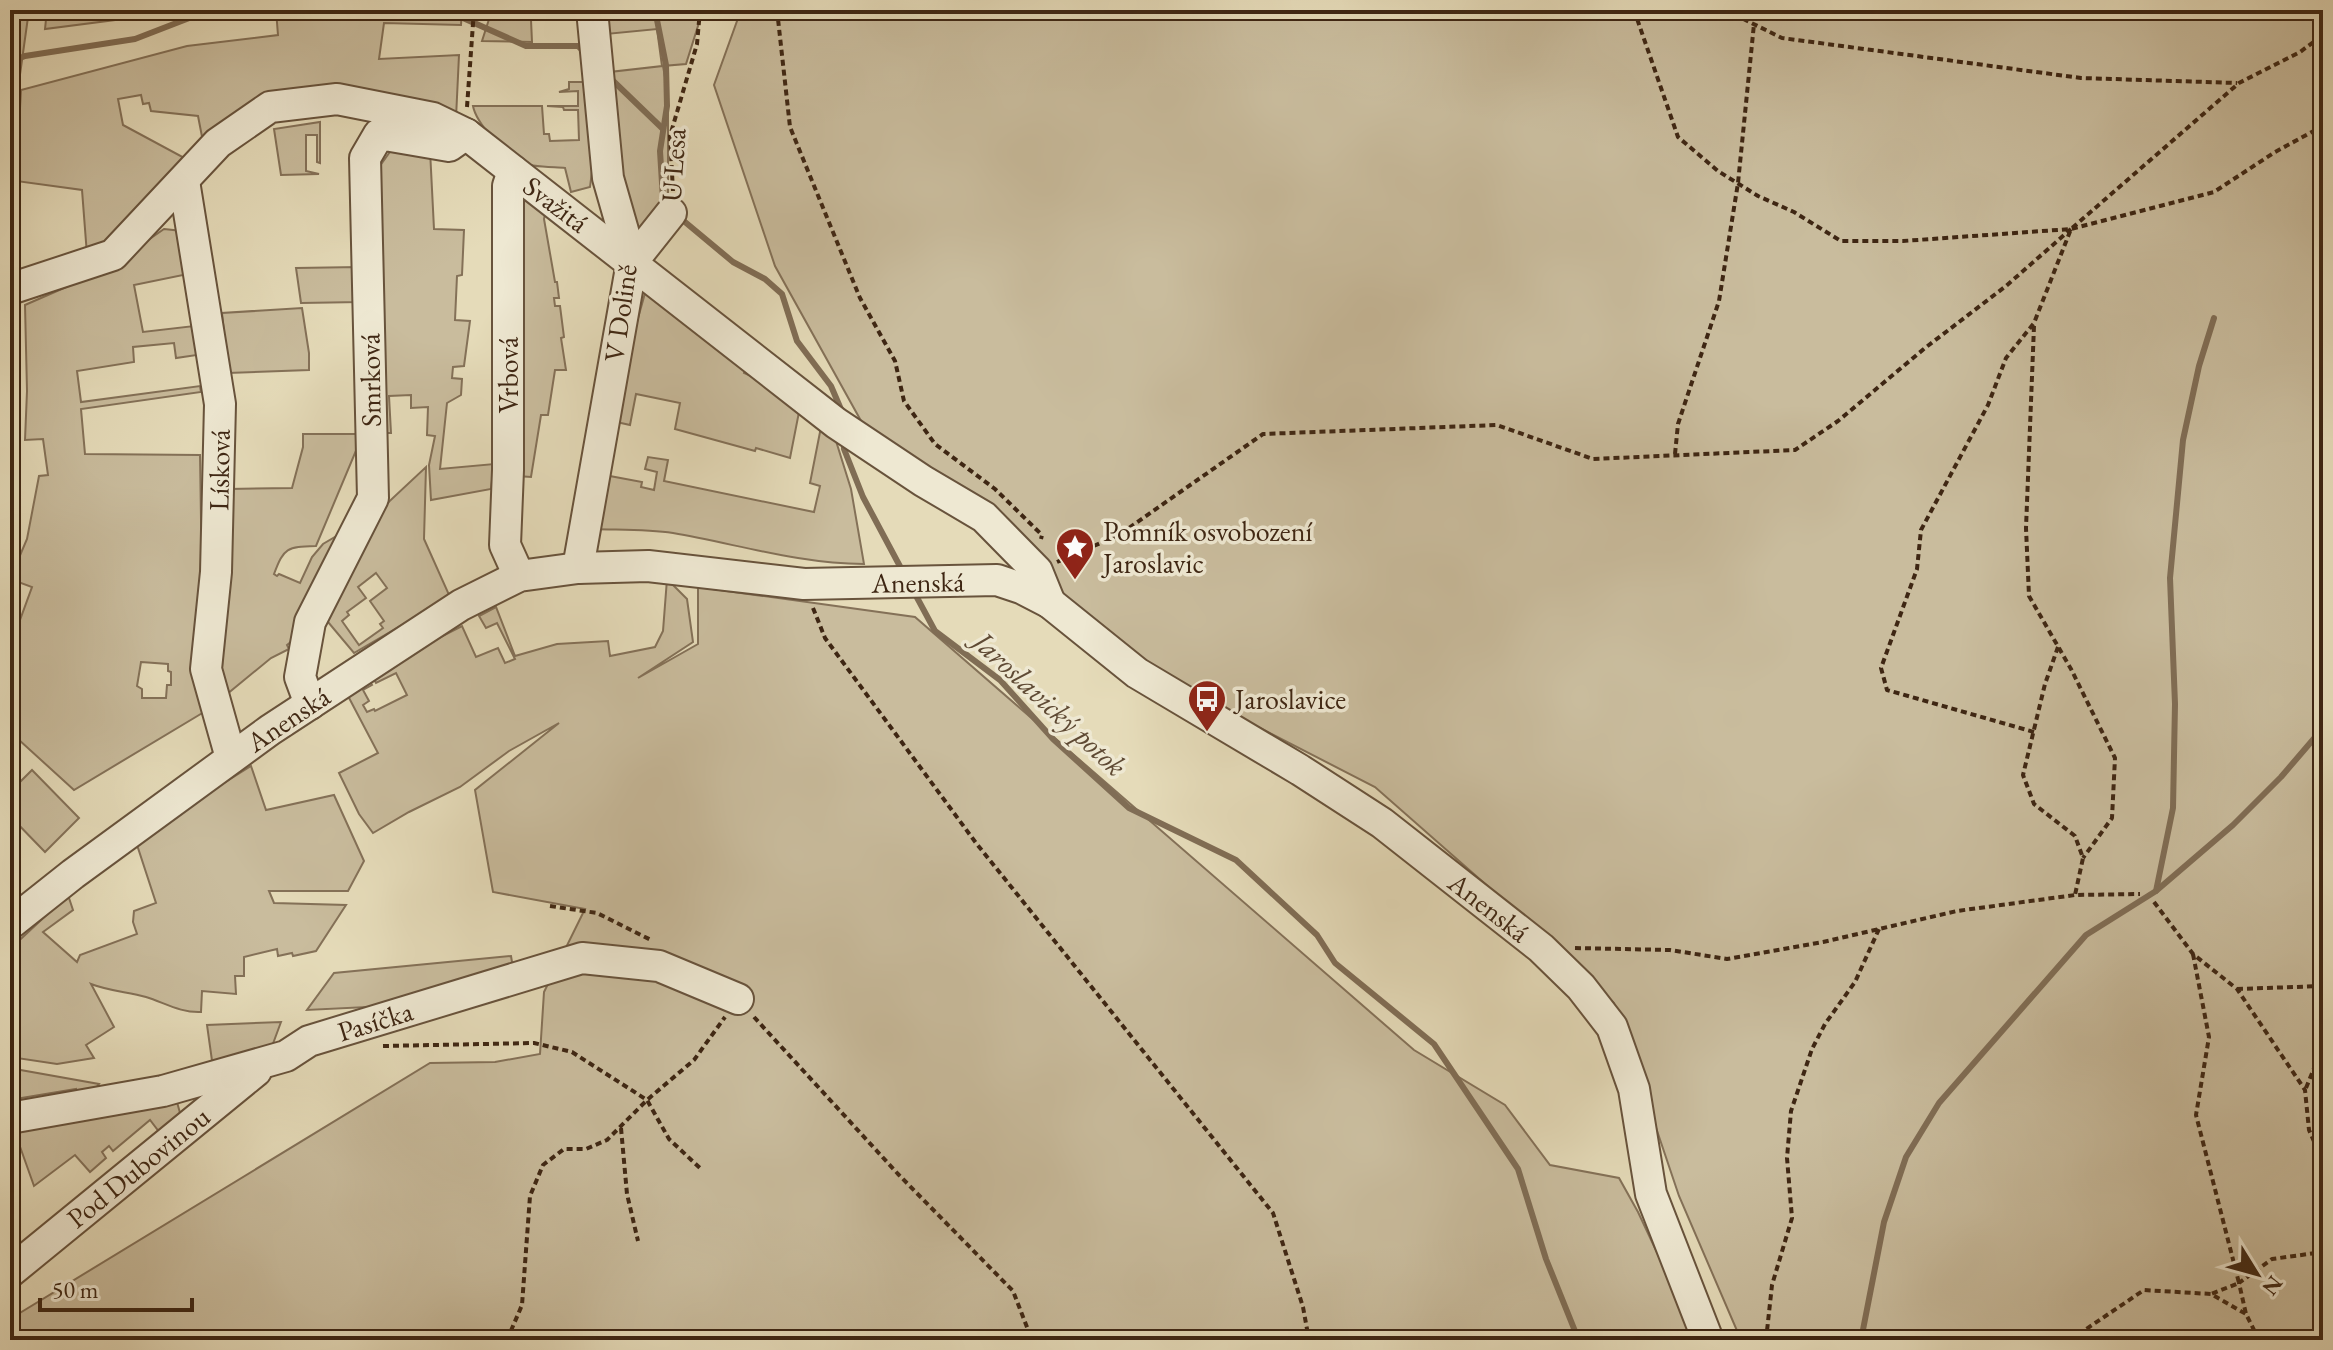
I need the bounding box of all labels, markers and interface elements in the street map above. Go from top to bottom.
street label: U Lesa [652,126,694,203]
street label: Svažitá [516,168,597,241]
street label: V Dolině [595,262,645,364]
street label: Smrková [351,332,389,427]
street label: Vrbová [490,336,526,413]
street label: Lísková [200,428,238,511]
place label: Pomník osvobození Jaroslavic [1101,513,1313,581]
place icon: Pomník osvobození Jaroslavic [1054,526,1096,581]
street label: Anenská [870,563,966,601]
water label: Jaroslavický potok [961,619,1135,785]
street label: Anenská [238,678,337,761]
bus stop icon: Jaroslavice [1186,678,1228,733]
place label: Jaroslavice [1233,681,1346,717]
street label: Anenská [1440,864,1537,950]
street label: Pasíčka [333,992,418,1049]
street label: Pod Dubovinou [59,1098,217,1236]
north arrow [2217,1234,2297,1314]
scale bar [40,1262,192,1312]
text: N [2256,1270,2290,1302]
text: 50 m [52,1274,99,1305]

